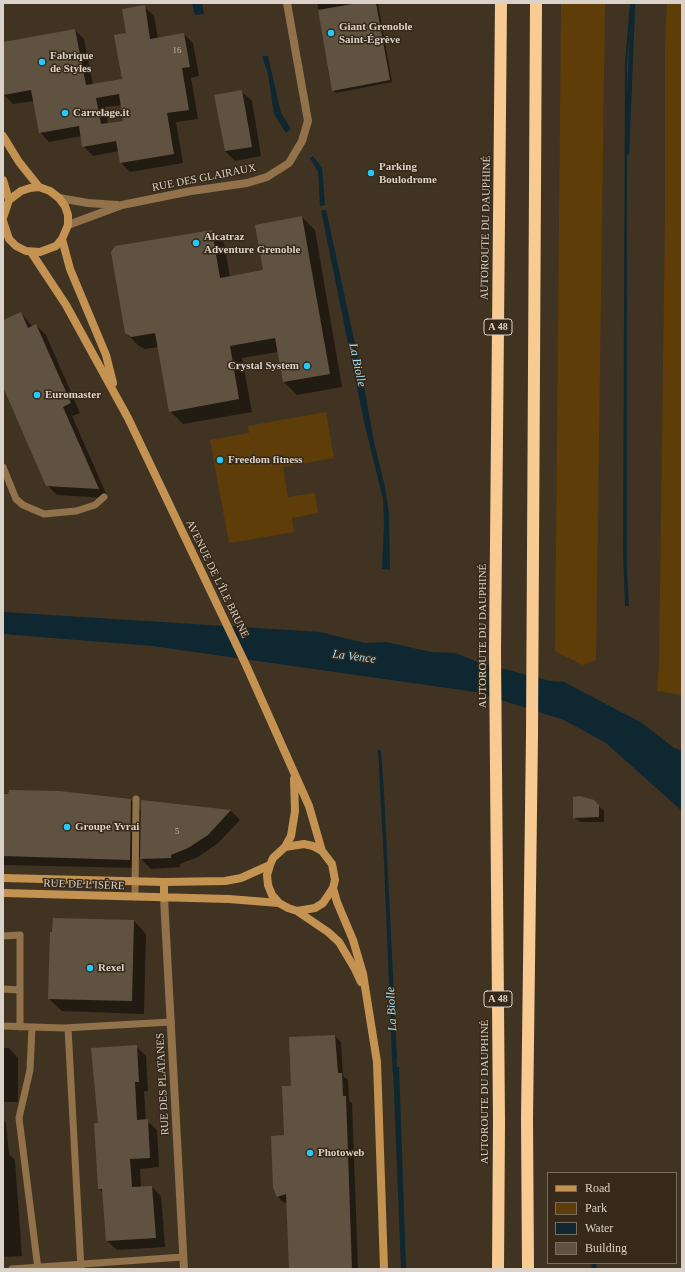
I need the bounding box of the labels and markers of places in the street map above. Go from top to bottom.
place label: Giant Grenoble Saint-Égrève [339,20,412,46]
marker: Giant Grenoble Saint-Égrève [326,28,336,38]
place label: Fabrique de Styles [50,49,93,75]
marker: Fabrique de Styles [37,57,47,67]
place label: Carrelage.it [73,106,129,120]
marker: Carrelage.it [60,108,70,118]
place label: Parking Boulodrome [379,160,437,186]
marker: Parking Boulodrome [366,168,376,178]
place label: Alcatraz Adventure Grenoble [204,230,300,256]
marker: Alcatraz Adventure Grenoble [191,238,201,248]
place label: Crystal System [228,359,299,373]
marker: Crystal System [302,361,312,371]
place label: Euromaster [45,388,101,402]
marker: Euromaster [32,390,42,400]
place label: Freedom fitness [228,453,303,467]
marker: Freedom fitness [215,455,225,465]
place label: Groupe Yvrai [75,820,139,834]
marker: Groupe Yvrai [62,822,72,832]
place label: Rexel [98,961,124,975]
marker: Rexel [85,963,95,973]
place label: Photoweb [318,1146,364,1160]
marker: Photoweb [305,1148,315,1158]

